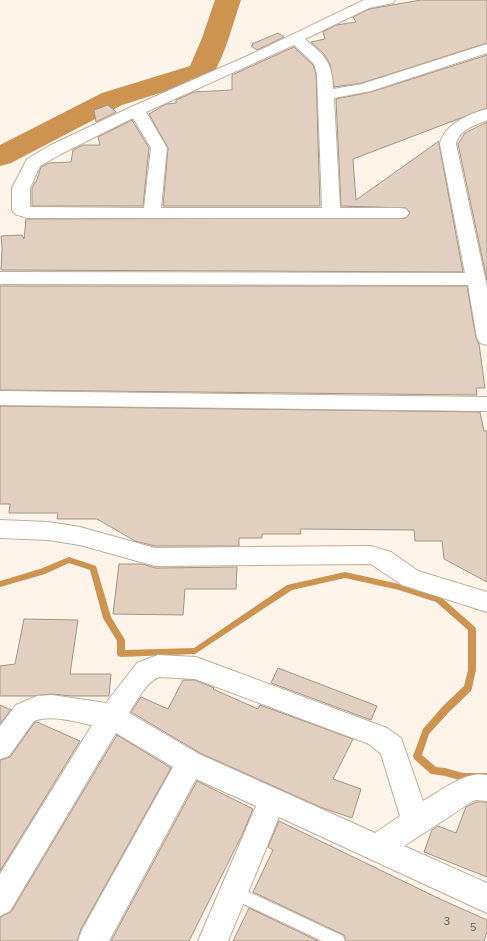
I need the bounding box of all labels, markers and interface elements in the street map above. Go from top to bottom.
house number: 3 [443,913,451,928]
house number: 5 [469,919,477,934]

